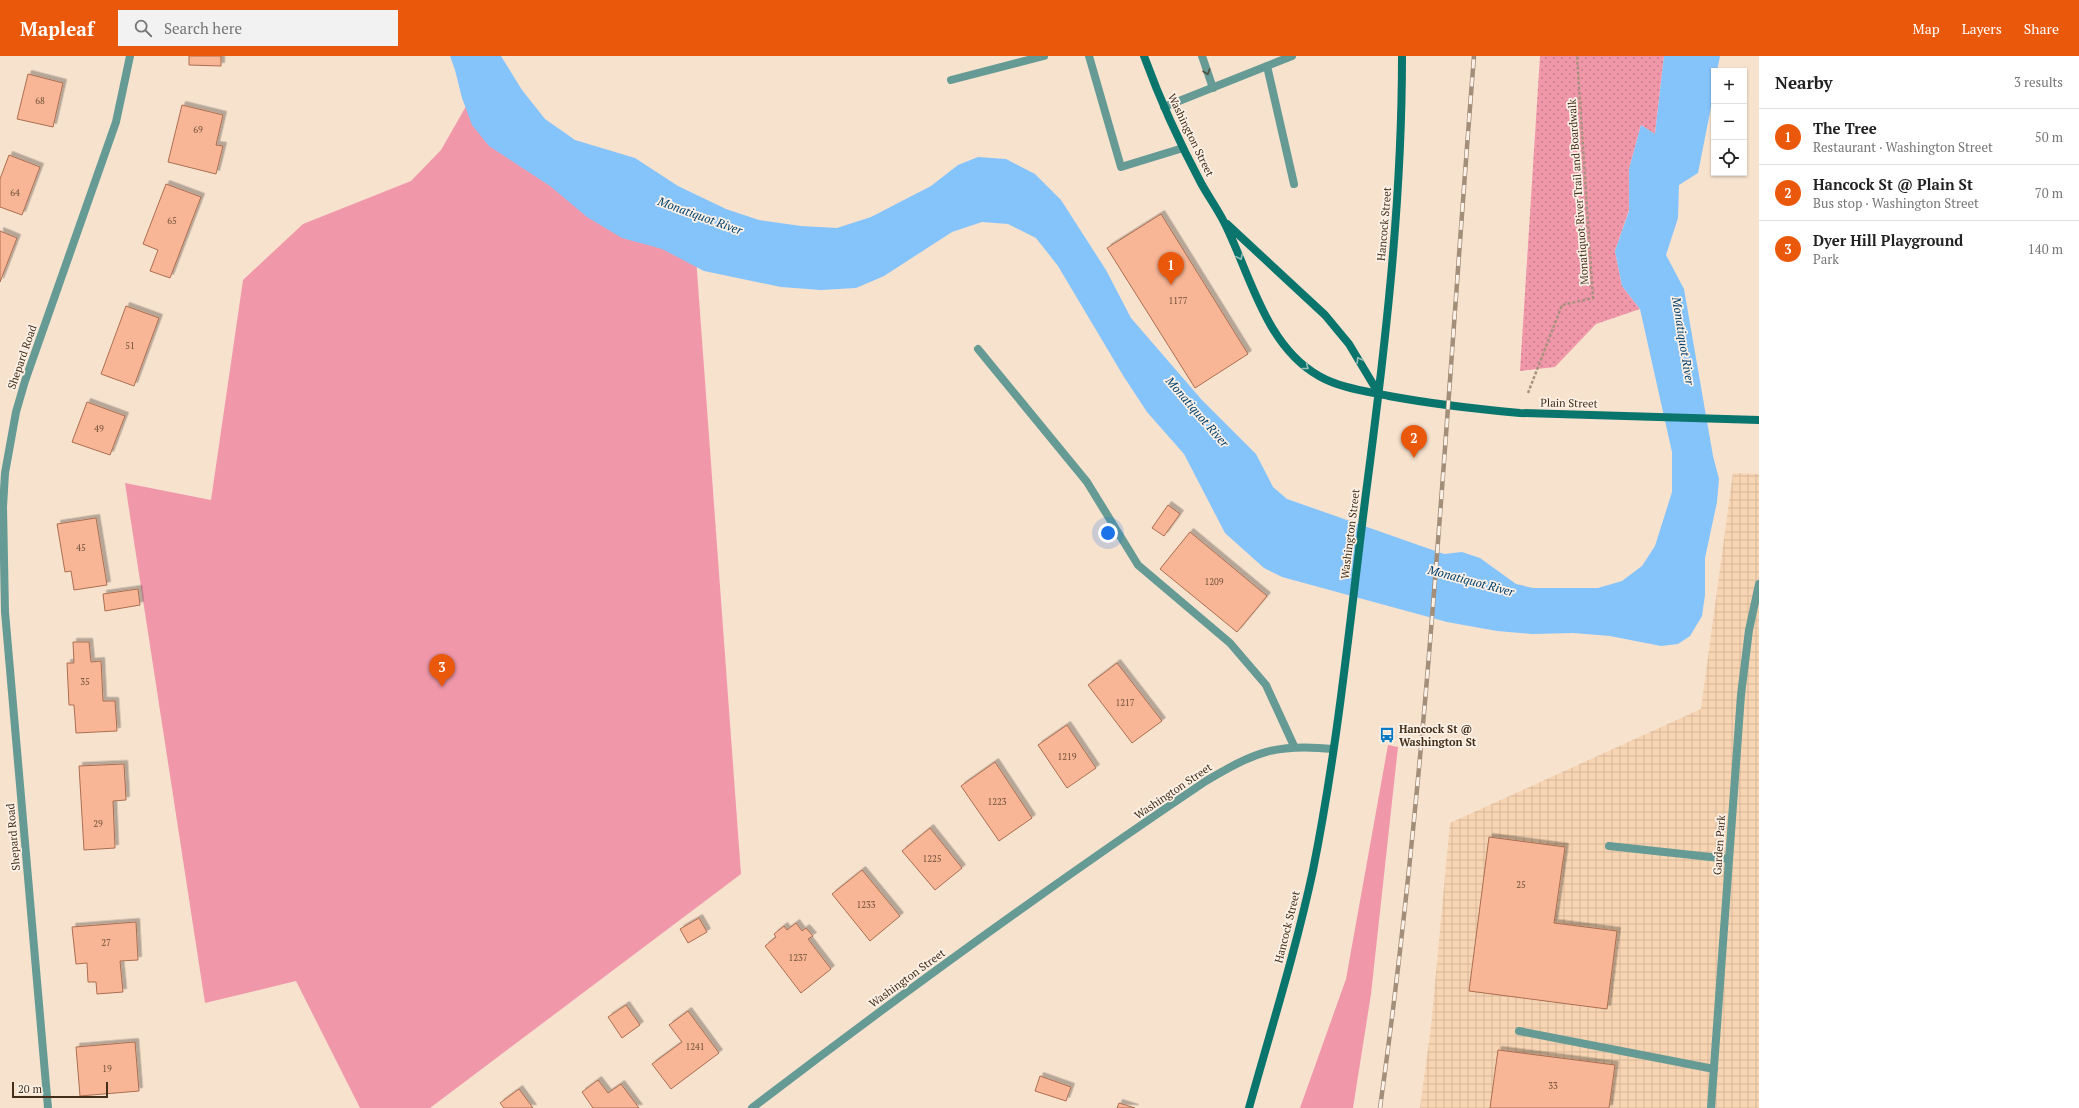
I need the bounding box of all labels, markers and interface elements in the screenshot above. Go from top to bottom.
search box [118,10,398,46]
text: Mapleaf [20,16,94,41]
icon: search [132,17,154,39]
text: Search here [164,18,242,38]
text: Map [1913,19,1940,38]
text: Layers [1962,19,2002,38]
text: Share [2024,19,2059,38]
one-way arrow [1202,68,1211,75]
map controls [1711,68,1747,176]
button: + [1711,68,1747,104]
text: Nearby [1775,71,1833,94]
text: 3 results [2014,73,2063,91]
street label: Washington Street [1165,91,1217,179]
house number: 68 [35,95,45,107]
street label: Monatiquot River Trail and Boardwalk [1565,98,1591,285]
button: − [1711,104,1747,140]
text: The Tree [1813,118,1877,138]
house number: 69 [193,124,203,136]
text: 1 [1784,128,1792,146]
text: 50 m [2035,128,2063,146]
text: Restaurant · Washington Street [1813,138,1993,156]
button: locate [1711,140,1747,176]
text: Hancock St @ Plain St [1813,174,1973,194]
text: 2 [1784,184,1792,202]
text: 70 m [2035,184,2063,202]
house number: 64 [10,187,20,199]
street label: Hancock Street [1374,187,1394,261]
water label: Monatiquot River [655,193,746,238]
text: Bus stop · Washington Street [1813,194,1979,212]
house number: 65 [167,215,177,227]
text: Dyer Hill Playground [1813,230,1963,250]
text: 3 [1784,240,1792,258]
text: 140 m [2028,240,2063,258]
text: Park [1813,250,1839,268]
pin: 1 [1158,252,1184,285]
one-way arrow [1235,253,1243,260]
house number: 1177 [1168,295,1188,307]
water label: Monatiquot River [1669,295,1698,387]
street label: Shepard Road [4,323,40,391]
house number: 51 [125,340,135,352]
one-way arrow [1356,357,1363,364]
one-way arrow [1302,362,1309,369]
water label: Monatiquot River [1162,373,1233,451]
street label: Plain Street [1540,396,1598,410]
house number: 49 [94,423,104,435]
pin: 2 [1401,425,1427,458]
street label: Washington Street [1338,488,1362,580]
your location [1098,523,1118,543]
house number: 45 [76,542,86,554]
water label: Monatiquot River [1425,562,1517,600]
house number: 1209 [1204,576,1224,588]
pin: 3 [429,654,455,687]
house number: 35 [80,676,90,688]
house number: 1217 [1115,697,1135,709]
place label: Hancock St @ Washington St [1399,722,1477,749]
bus stop icon: Hancock St @ Washington St [1378,726,1396,744]
house number: 1219 [1057,751,1077,763]
street label: Washington Street [1131,760,1215,822]
house number: 1223 [987,796,1007,808]
street label: Shepard Road [3,803,23,871]
street label: Garden Park [1710,814,1728,876]
house number: 29 [93,818,103,830]
house number: 1225 [922,853,942,865]
house number: 25 [1516,879,1526,891]
street label: Hancock Street [1271,889,1303,965]
house number: 1233 [856,899,876,911]
house number: 27 [101,937,111,949]
street label: Washington Street [866,946,948,1010]
house number: 1237 [788,952,808,964]
house number: 1241 [685,1041,705,1053]
house number: 19 [102,1063,112,1075]
scale bar [12,1080,108,1099]
house number: 33 [1548,1080,1558,1092]
text: 20 m [18,1082,42,1096]

